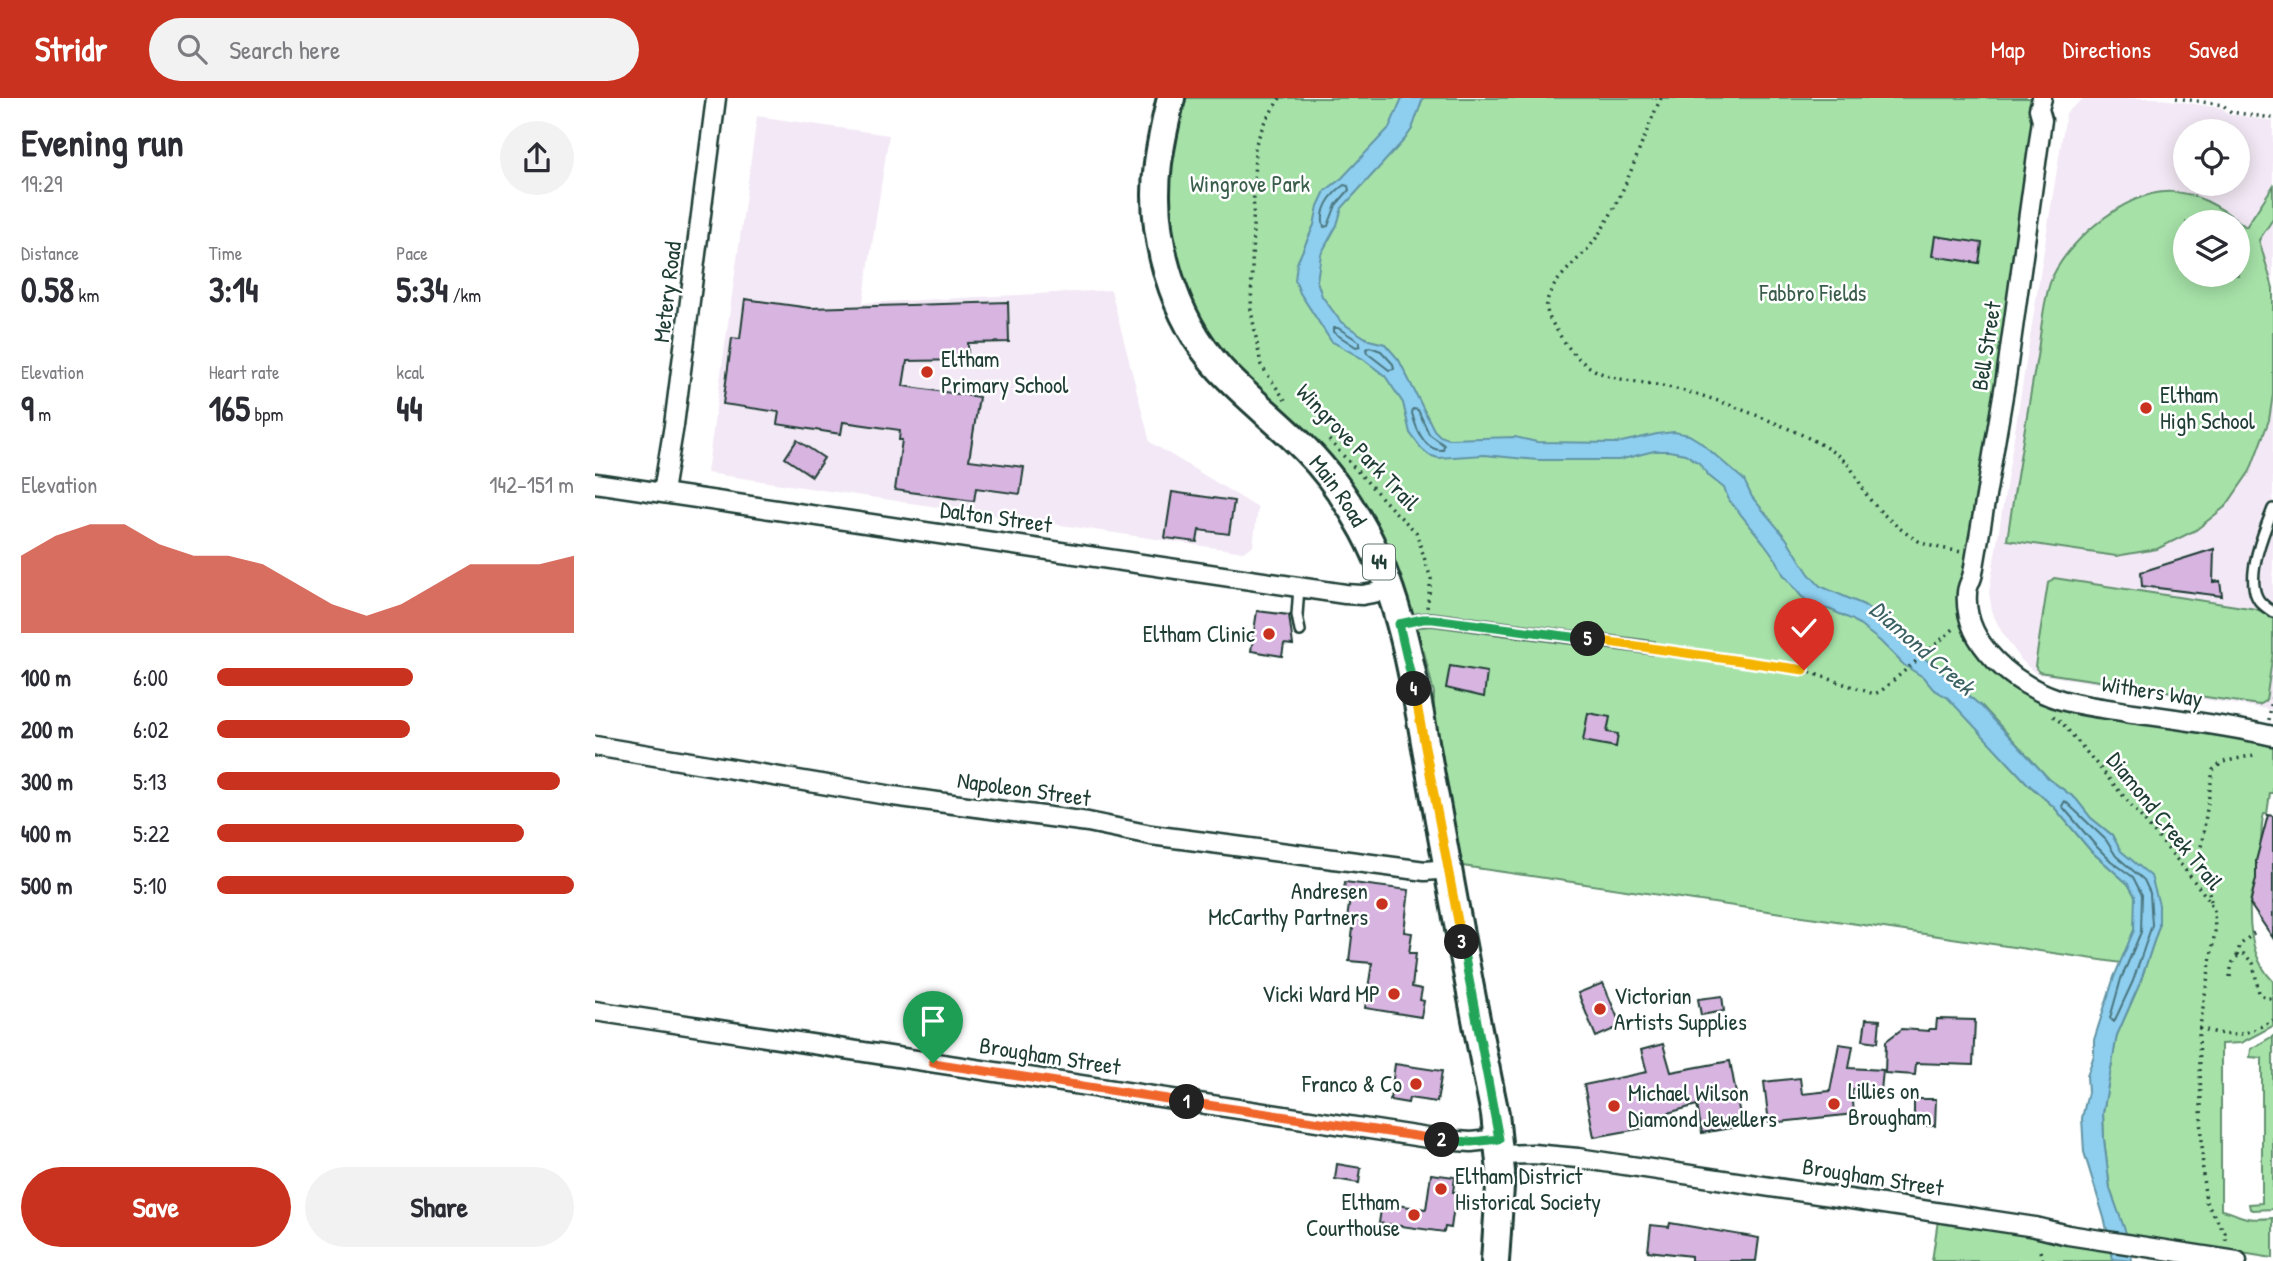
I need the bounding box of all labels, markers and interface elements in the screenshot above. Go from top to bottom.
search box [149,18,639,81]
text: Stridr [35,27,107,71]
icon: search [173,30,211,68]
text: Search here [229,32,340,67]
text: Map [1991,33,2025,65]
text: Directions [2063,33,2151,65]
text: Saved [2189,33,2238,65]
text: Evening run [21,116,184,168]
map controls [2173,119,2250,287]
button: locate [2173,119,2250,196]
button: share [500,121,574,195]
text: 19:29 [21,168,62,199]
park label: Wingrove Park [1190,168,1311,199]
button: layers [2173,210,2250,287]
text: Distance [21,240,79,266]
text: Time [209,240,242,266]
text: Pace [396,240,428,266]
street label: Metery Road [645,240,688,344]
text: 0.58 [21,266,74,313]
text: 3:14 [209,266,258,313]
text: 5:34 [396,266,448,313]
park label: Fabbro Fields [1759,277,1867,308]
text: km [74,282,99,308]
text: /km [448,282,481,308]
street label: Bell Street [1963,298,2008,393]
place label: Eltham Primary School [941,343,1069,400]
text: Elevation [21,359,84,385]
text: Heart rate [209,359,280,385]
text: kcal [396,359,424,385]
marker: Eltham Primary School [919,364,935,380]
street label: Wingrove Park Trail [1290,376,1428,518]
place label: Eltham High School [2160,379,2256,436]
text: 9 [21,385,34,432]
text: 165 [209,385,250,432]
text: 44 [396,385,423,432]
marker: Eltham High School [2138,400,2154,416]
text: m [34,401,51,427]
text: bpm [250,401,283,427]
street label: Main Road [1303,448,1375,532]
text: Elevation [21,469,97,500]
text: 142–151 m [489,469,574,500]
street label: Dalton Street [938,493,1055,540]
road number: 44 [1363,545,1395,580]
water label: Diamond Creek [1863,593,1984,703]
pin [1774,598,1834,670]
icon: check [1785,609,1823,647]
place label: Eltham Clinic [1143,618,1255,649]
pin: 5 [1571,622,1605,656]
text: 5 [1583,625,1592,651]
marker: Eltham Clinic [1261,626,1277,642]
text: 100 m [21,662,71,693]
text: 6:00 [133,662,168,693]
street label: Withers Way [2099,667,2205,714]
pin: 4 [1397,672,1431,706]
text: 4 [1410,675,1417,701]
text: 200 m [21,714,73,745]
text: 6:02 [133,714,169,745]
street label: Diamond Creek Trail [2100,745,2231,897]
street label: Napoleon Street [955,764,1094,813]
text: 300 m [21,766,73,797]
text: 5:13 [133,766,167,797]
text: 400 m [21,818,71,849]
text: 5:22 [133,818,170,849]
text: 500 m [21,870,72,901]
text: 5:10 [133,870,167,901]
place label: Andresen McCarthy Partners [1208,875,1368,932]
marker: Andresen McCarthy Partners [1374,896,1390,912]
pin: 3 [1445,924,1479,960]
text: 3 [1457,928,1466,954]
place label: Vicki Ward MP [1262,978,1380,1009]
place label: Victorian Artists Supplies [1614,980,1747,1037]
marker: Vicki Ward MP [1386,986,1402,1002]
pin [903,991,963,1063]
marker: Victorian Artists Supplies [1592,1001,1608,1017]
icon: arrive [914,1002,952,1040]
street label: Brougham Street [977,1029,1124,1082]
place label: Franco & Co [1301,1068,1402,1099]
place label: Lillies on Brougham [1848,1075,1932,1132]
marker: Franco & Co [1408,1076,1424,1092]
place label: Michael Wilson Diamond Jewellers [1628,1077,1777,1134]
pin: 1 [1169,1084,1205,1119]
text: 1 [1183,1088,1190,1114]
marker: Lillies on Brougham [1826,1096,1842,1112]
marker: Michael Wilson Diamond Jewellers [1606,1098,1622,1114]
pin: 2 [1425,1122,1459,1158]
text: 2 [1437,1126,1446,1152]
street label: Brougham Street [1800,1150,1947,1203]
place label: Eltham District Historical Society [1455,1160,1601,1217]
button: Save [21,1167,291,1247]
button: Share [305,1167,574,1247]
marker: Eltham District Historical Society [1433,1181,1449,1197]
place label: Eltham Courthouse [1306,1186,1400,1243]
marker: Eltham Courthouse [1406,1207,1422,1223]

